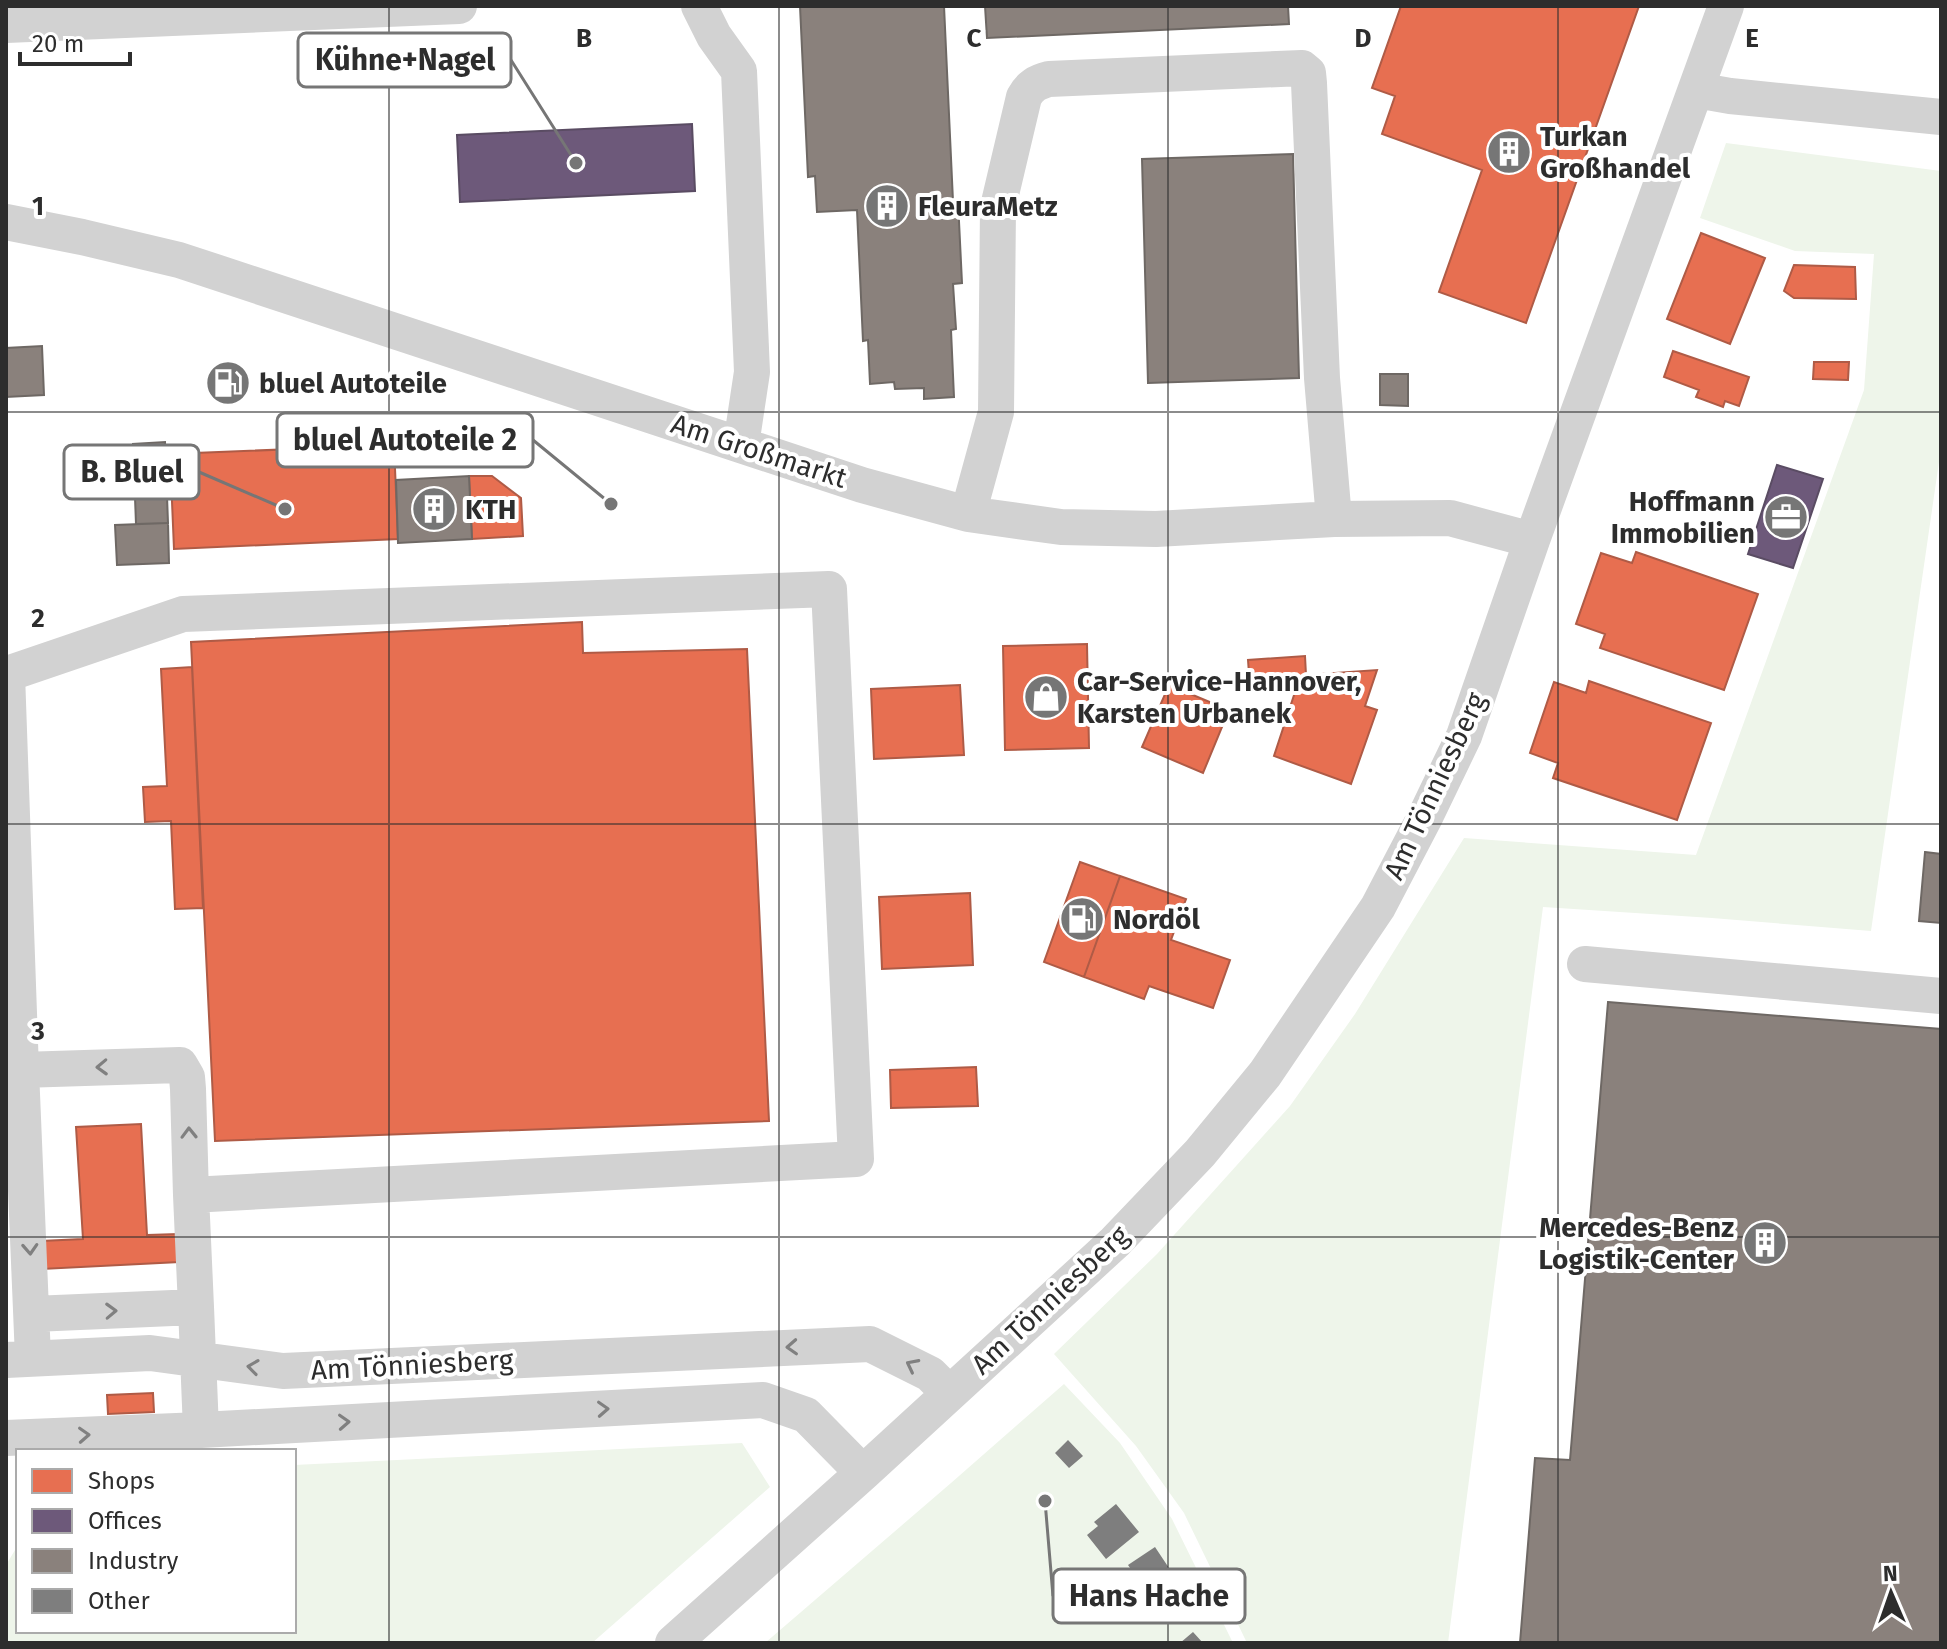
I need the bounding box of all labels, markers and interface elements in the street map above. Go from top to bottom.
scale bar [20,16,130,66]
text: B [576,23,592,54]
text: C [967,23,982,54]
text: D [1355,23,1372,54]
text: E [1745,23,1759,54]
text: 20 m [32,30,84,58]
callout: Kühne+Nagel [298,33,511,87]
text: Kühne+Nagel [315,42,495,78]
place label: Turkan Großhandel [1540,120,1691,185]
building icon: Turkan Großhandel [1485,128,1533,176]
building icon: FleuraMetz [863,182,911,230]
place label: FleuraMetz [918,190,1058,223]
text: 1 [32,191,44,222]
fuel station icon: bluel Autoteile [204,359,252,407]
place label: bluel Autoteile [259,367,447,400]
street label: Am Großmarkt [667,407,852,495]
callout: bluel Autoteile 2 [277,413,533,467]
text: bluel Autoteile 2 [293,422,517,458]
callout: B. Bluel [64,445,199,499]
text: B. Bluel [81,454,184,490]
building icon: KTH [410,485,458,533]
place label: Hoffmann Immobilien [1611,485,1755,550]
place label: KTH [465,493,517,526]
office icon: Hoffmann Immobilien [1762,493,1810,541]
text: 2 [31,603,45,634]
place label: Car-Service-Hannover, Karsten Urbanek [1077,665,1361,730]
shop icon: Car-Service-Hannover, Karsten Urbanek [1022,673,1070,721]
street label: Am Tönniesberg [1377,687,1493,885]
fuel station icon: Nordöl [1058,895,1106,943]
place label: Nordöl [1113,903,1200,936]
text: 3 [30,1016,45,1047]
one-way arrow [95,1058,108,1075]
one-way arrow [181,1126,198,1139]
place label: Mercedes-Benz Logistik-Center [1538,1211,1735,1276]
street label: Am Tönniesberg [965,1219,1136,1381]
building icon: Mercedes-Benz Logistik-Center [1741,1219,1789,1267]
one-way arrow [21,1243,38,1256]
one-way arrow [105,1302,118,1319]
one-way arrow [785,1339,798,1356]
street label: Am Tönniesberg [310,1343,514,1387]
one-way arrow [246,1359,260,1376]
one-way arrow [905,1359,920,1375]
one-way arrow [597,1400,610,1417]
one-way arrow [338,1414,351,1431]
one-way arrow [78,1426,91,1443]
legend [16,1449,296,1633]
text: Shops [88,1467,155,1495]
text: Offices [88,1507,162,1535]
text: Industry [88,1547,179,1575]
north arrow [1851,1553,1931,1633]
text: N [1883,1560,1898,1587]
callout: Hans Hache [1053,1569,1245,1623]
text: Hans Hache [1069,1578,1229,1614]
text: Other [88,1587,150,1615]

